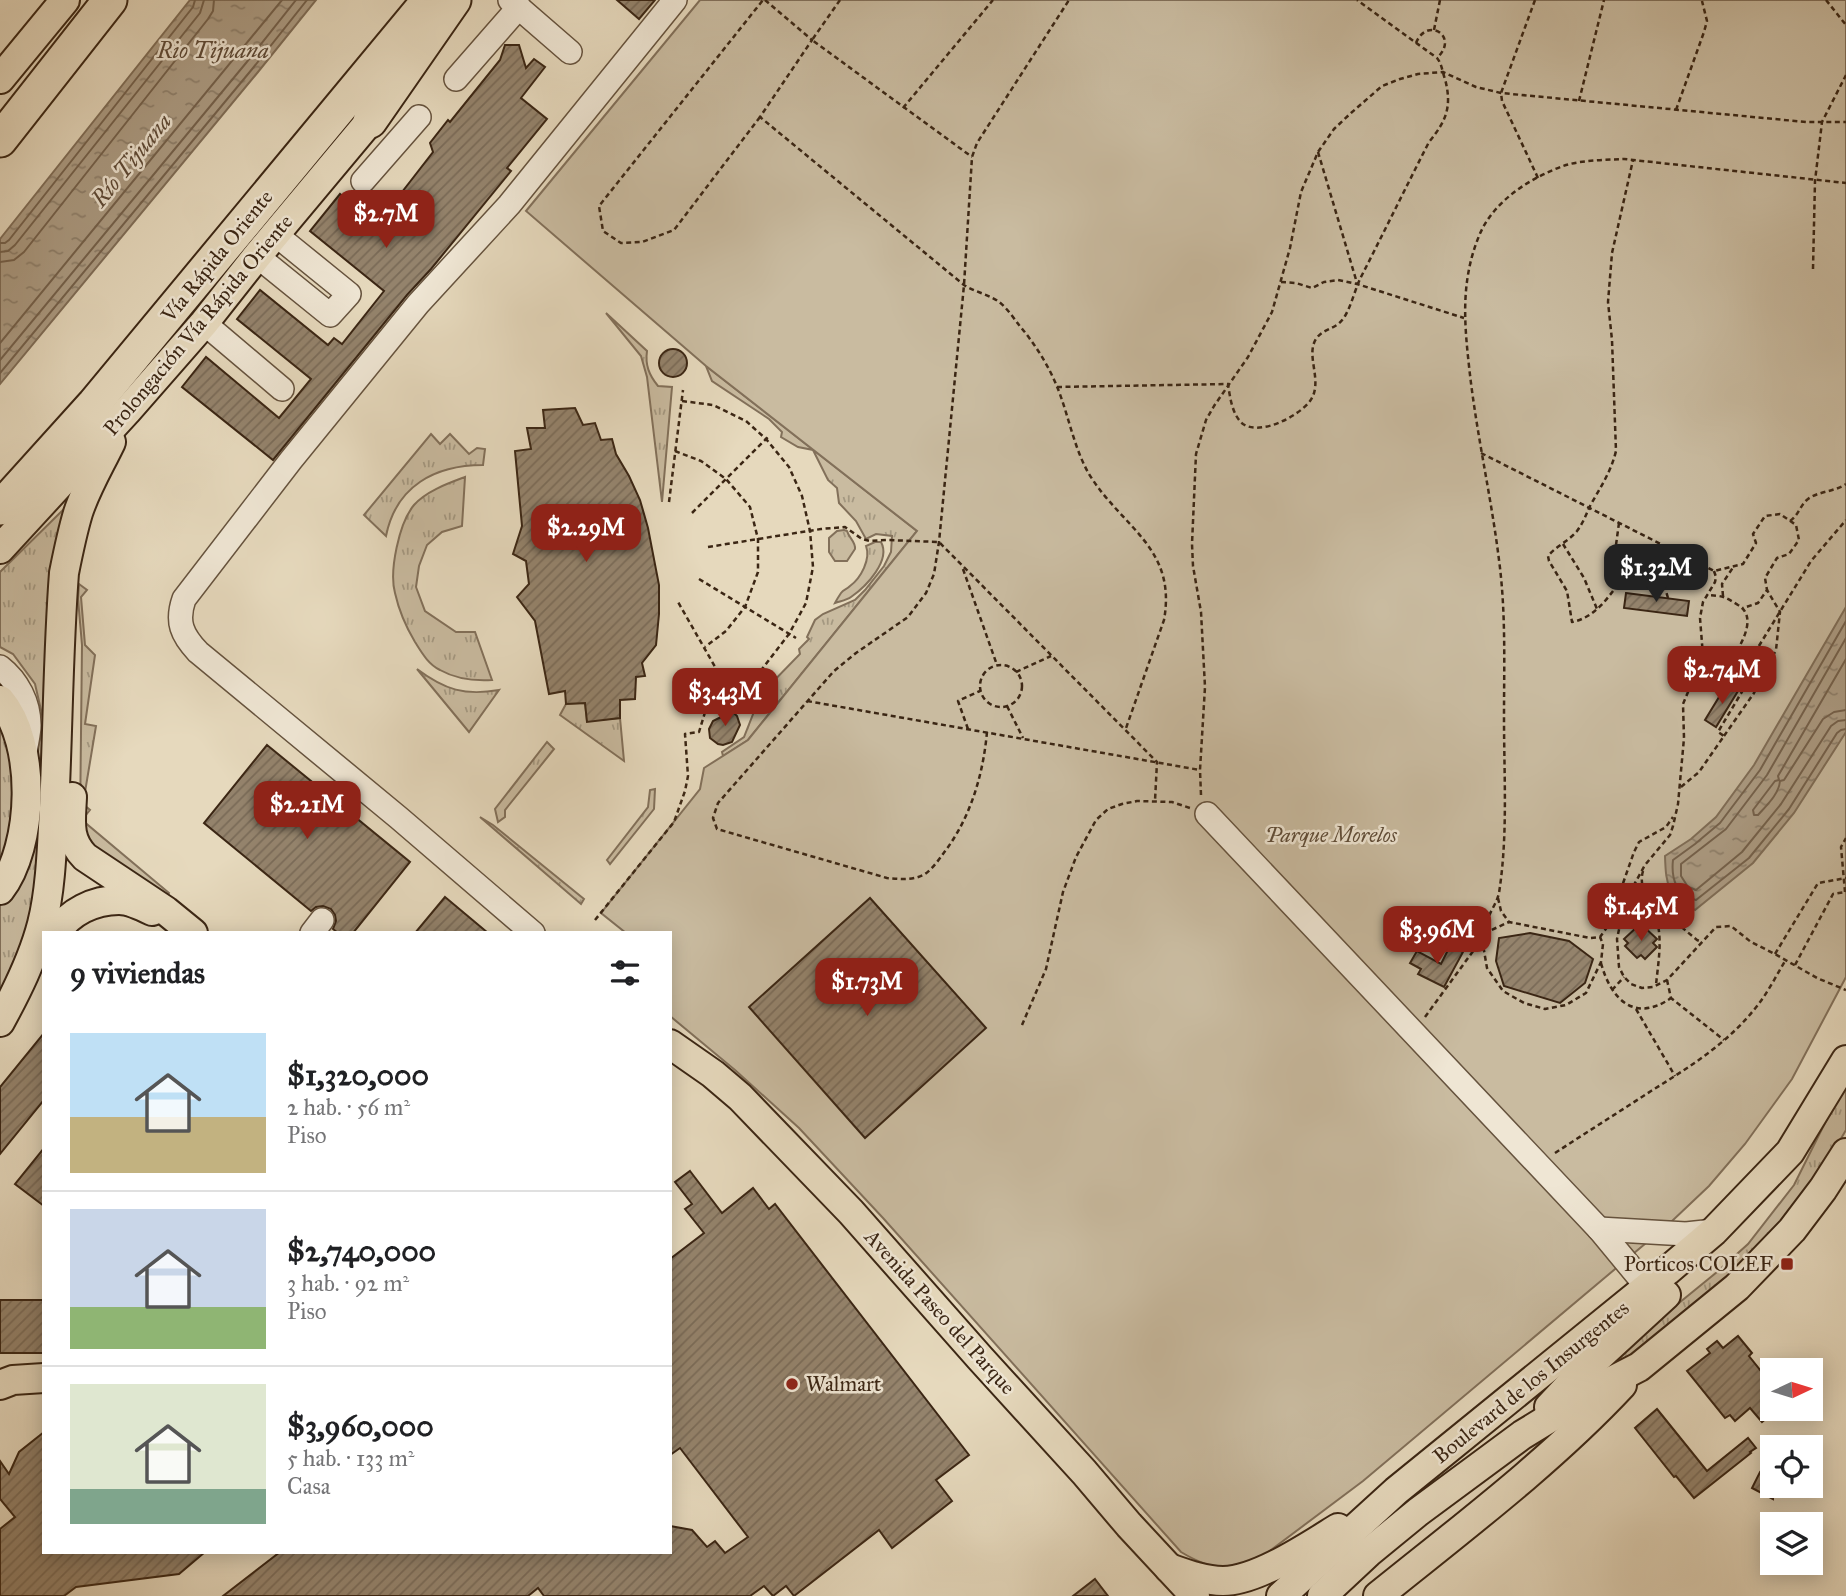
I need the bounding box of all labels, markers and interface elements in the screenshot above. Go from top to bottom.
water label: Rio Tijuana [156,36,269,64]
water label: Río Tijuana [84,108,177,213]
street label: Vía Rápida Oriente [155,184,278,328]
pin: $2.7M [337,190,435,250]
text: $2.7M [354,199,419,227]
street label: Prolongación Vía Rápida Oriente [98,209,298,441]
pin: $2.29M [529,504,643,564]
text: $2.29M [547,513,625,541]
pin: $1.32M [1599,544,1713,604]
text: $1.32M [1620,553,1692,581]
pin: $2.74M [1665,646,1779,706]
text: $2.74M [1683,655,1761,683]
pin: $3.43M [668,668,782,728]
text: $3.43M [688,677,762,705]
pin: $2.21M [250,782,364,841]
text: $2.21M [270,790,344,818]
park label: Parque Morelos [1265,822,1398,848]
pin: $1.45M [1584,884,1698,943]
text: $1.45M [1603,892,1679,920]
pin: $3.96M [1380,906,1494,966]
text: $3.96M [1399,915,1475,943]
icon: filters [606,954,644,992]
text: 9 viviendas [70,955,205,991]
pin: $1.73M [810,958,924,1018]
text: $1.73M [831,967,903,995]
text: $1,320,000 [287,1057,429,1093]
icon: home [126,1061,210,1145]
text: 2 hab. · 56 m² [287,1093,410,1121]
text: Piso [287,1121,327,1149]
street label: Avenida Paseo del Parque [858,1223,1021,1400]
text: $2,740,000 [287,1233,436,1269]
icon: home [126,1237,210,1321]
place label: Porticos COLEF [1624,1251,1773,1277]
marker: Porticos COLEF [1779,1256,1795,1272]
text: 3 hab. · 92 m² [287,1269,409,1297]
street label: Boulevard de los Insurgentes [1428,1295,1634,1469]
text: Piso [287,1297,327,1325]
north arrow [1760,1358,1824,1421]
map controls [1760,1358,1823,1575]
place label: Walmart [806,1371,882,1397]
marker: Walmart [784,1376,800,1392]
text: $3,960,000 [287,1408,434,1444]
icon: home [126,1412,210,1496]
button: locate [1760,1435,1823,1498]
text: 5 hab. · 133 m² [287,1444,414,1472]
text: Casa [287,1472,331,1500]
button: layers [1760,1512,1823,1575]

